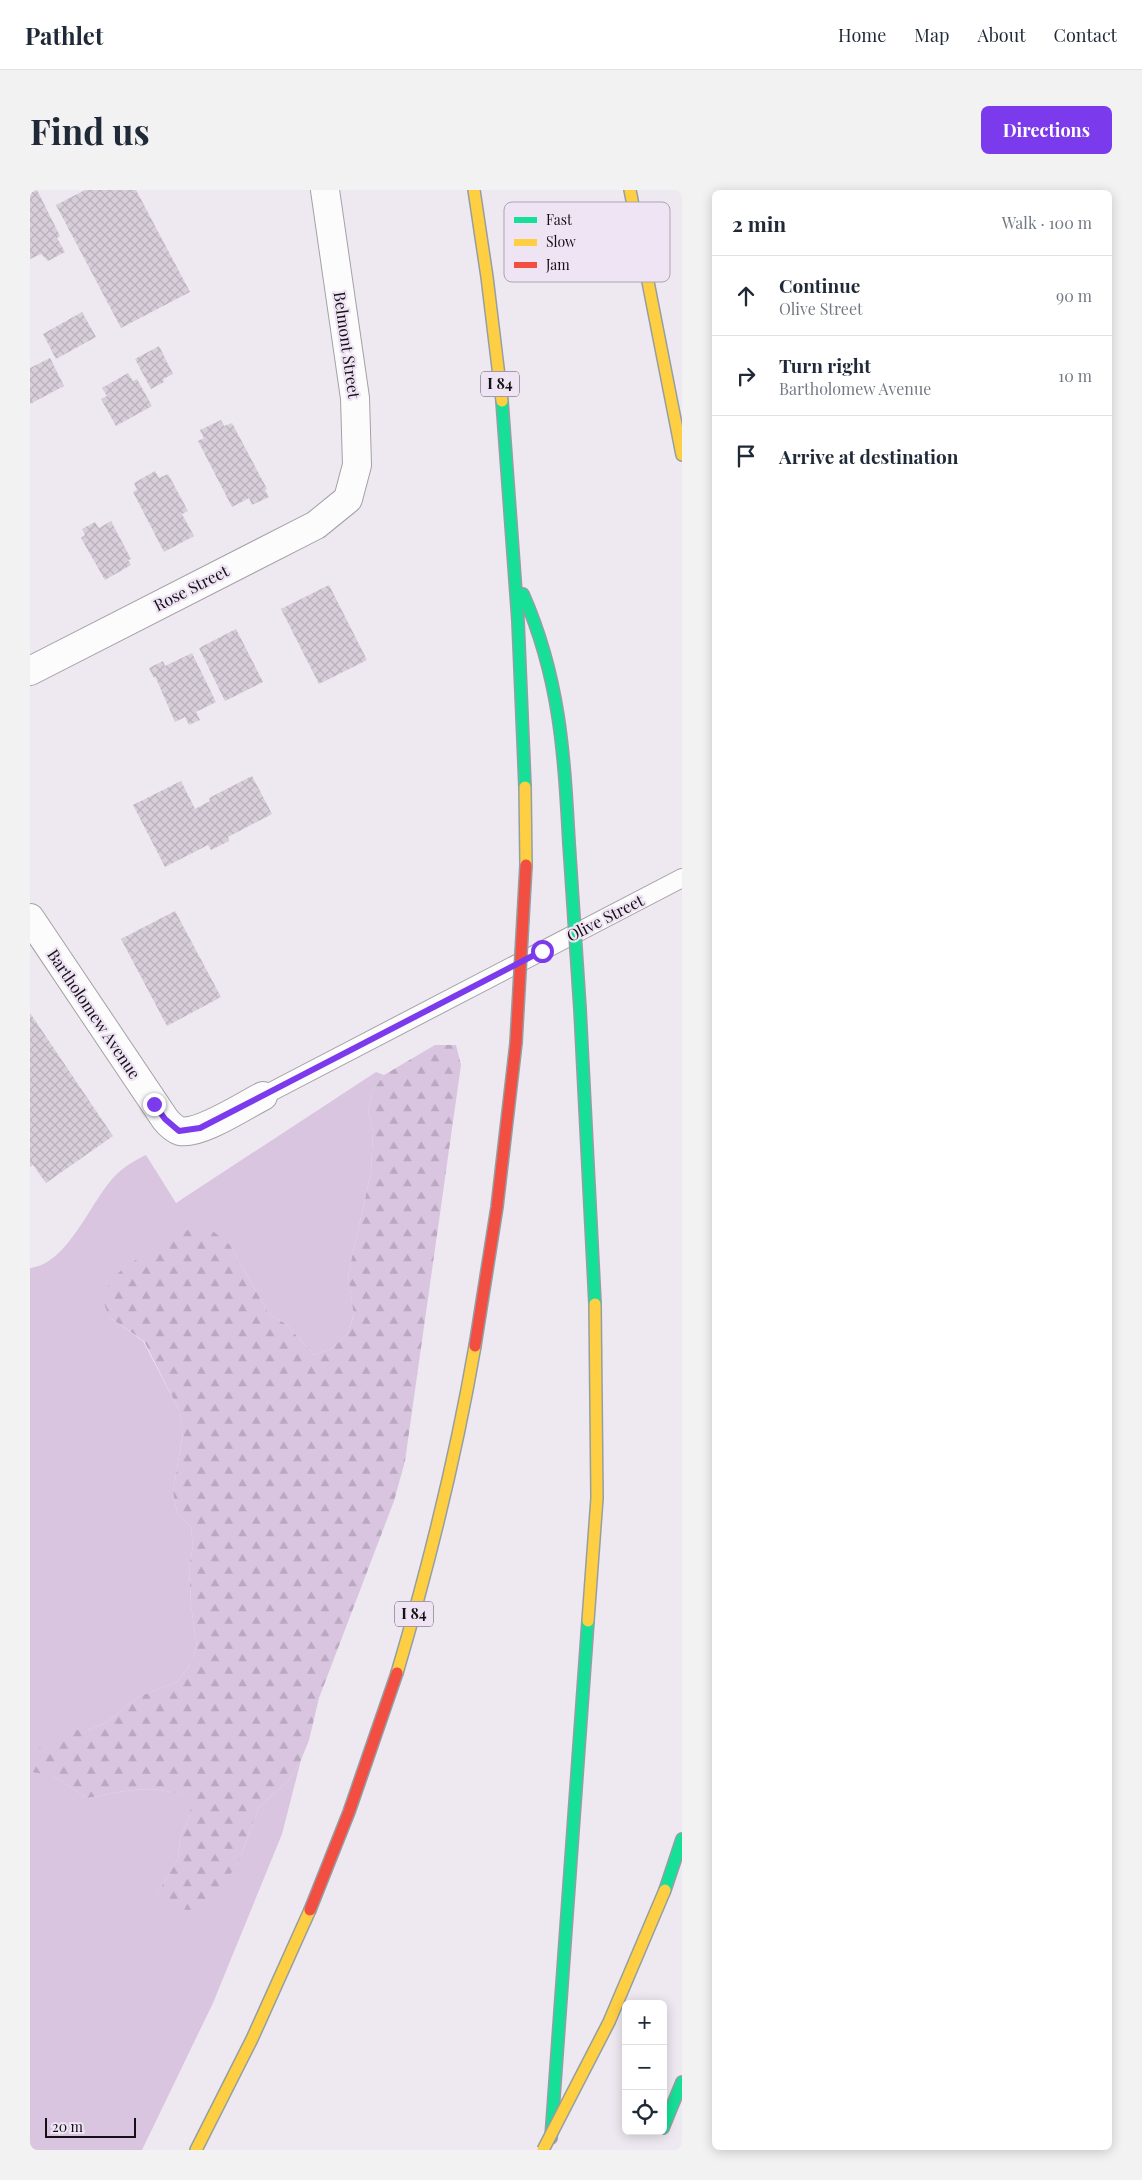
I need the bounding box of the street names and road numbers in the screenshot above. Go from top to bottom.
street label: Belmont Street [330,290,365,400]
road number: I 84 [481,372,519,396]
street label: Rose Street [150,560,232,615]
street label: Olive Street [563,889,647,946]
street label: Bartholomew Avenue [43,945,146,1083]
road number: I 84 [395,1602,433,1626]

